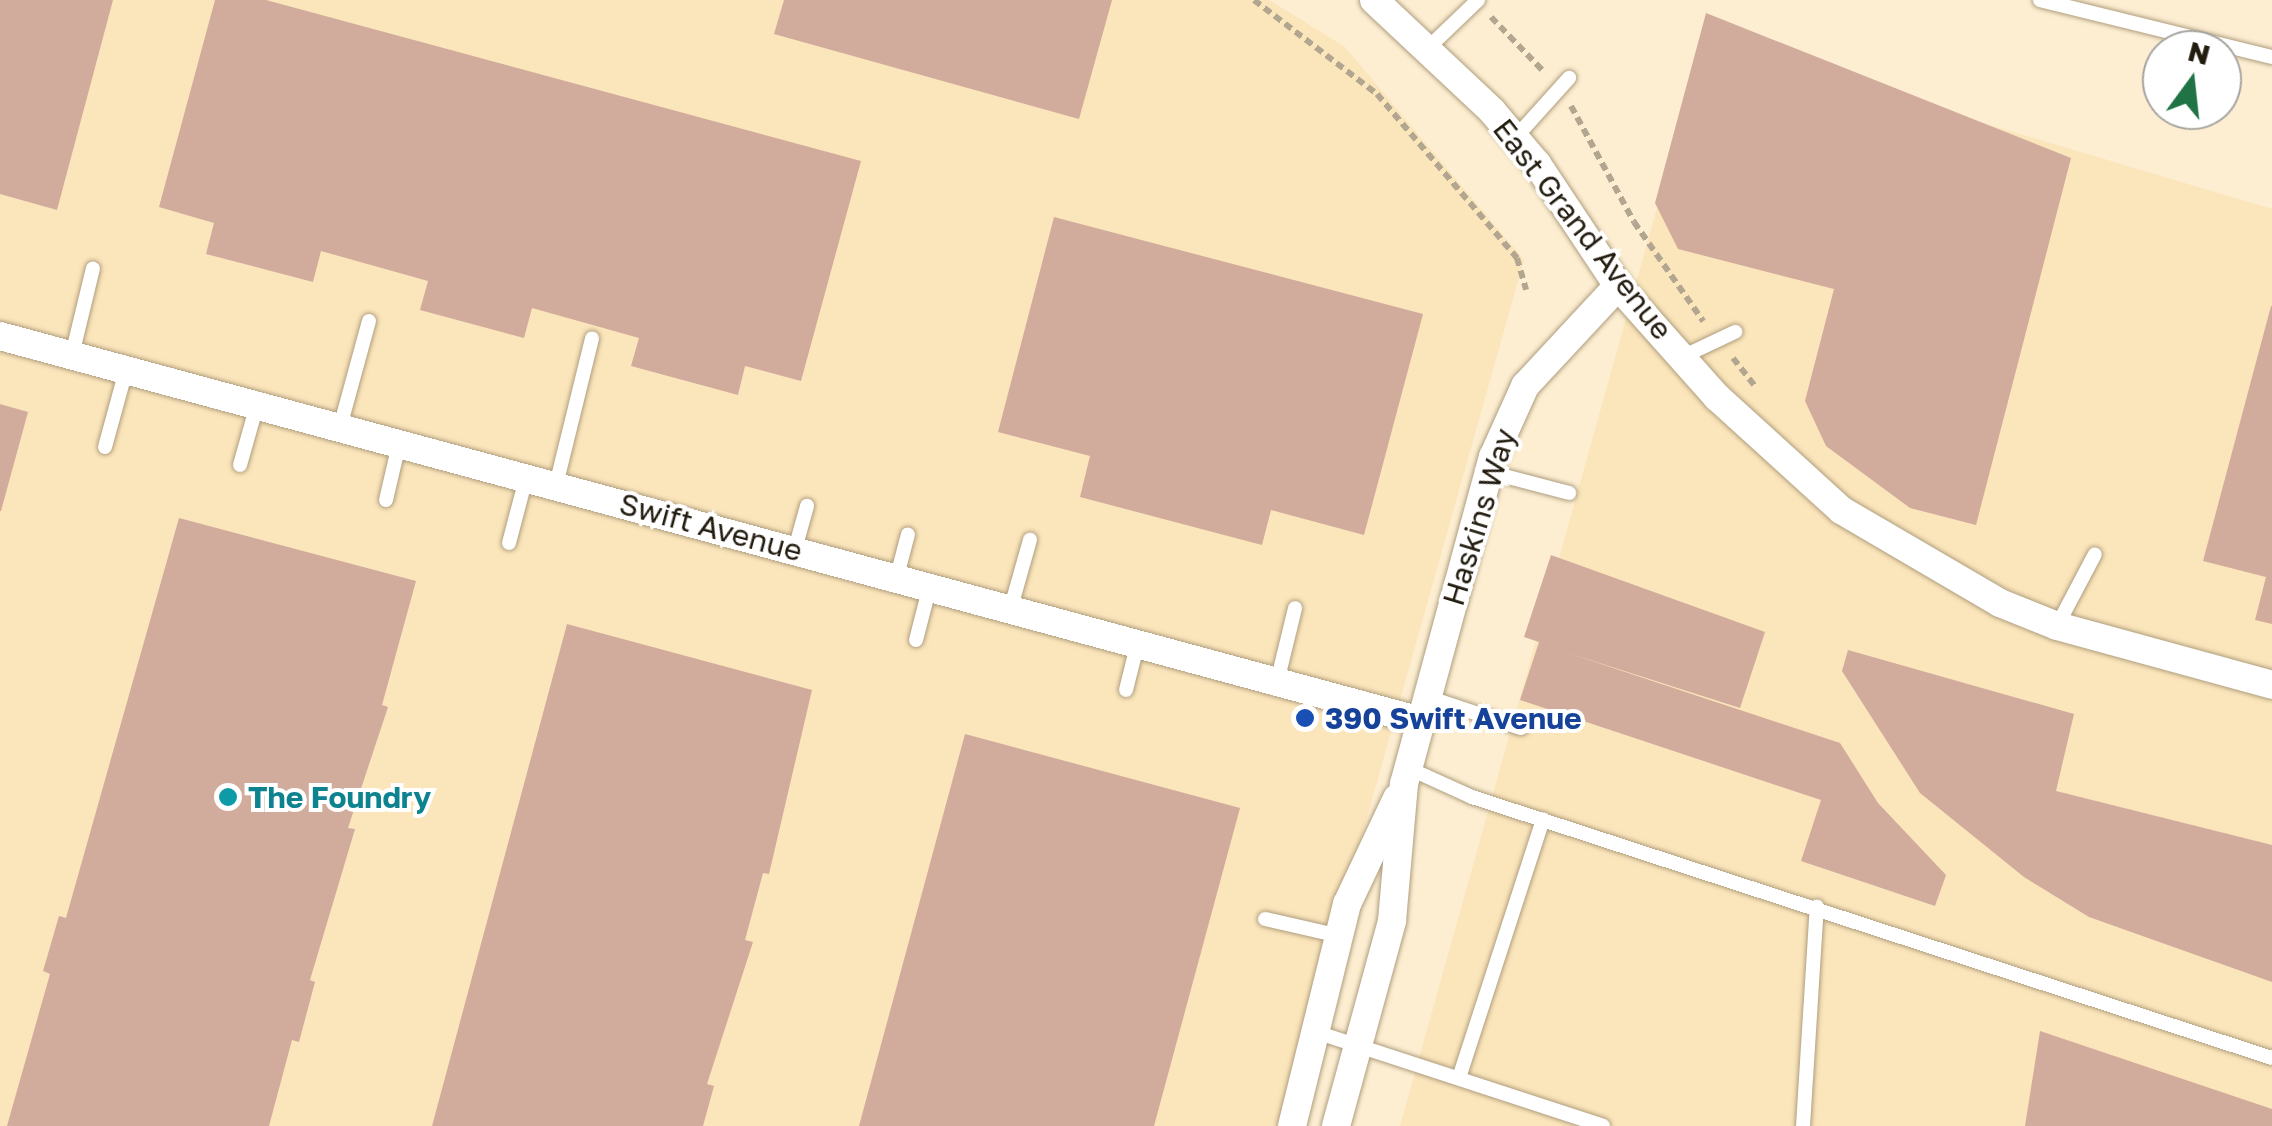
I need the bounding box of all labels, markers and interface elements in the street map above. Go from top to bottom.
north arrow [2142,30,2242,130]
text: N [2185,34,2214,71]
street label: East Grand Avenue [1486,111,1680,347]
street label: Haskins Way [1435,424,1523,610]
street label: Swift Avenue [616,485,806,569]
place label: 390 Swift Avenue [1325,700,1582,736]
marker: 390 Swift Avenue [1294,707,1316,729]
place label: The Foundry [248,779,431,815]
marker: The Foundry [217,786,239,808]

